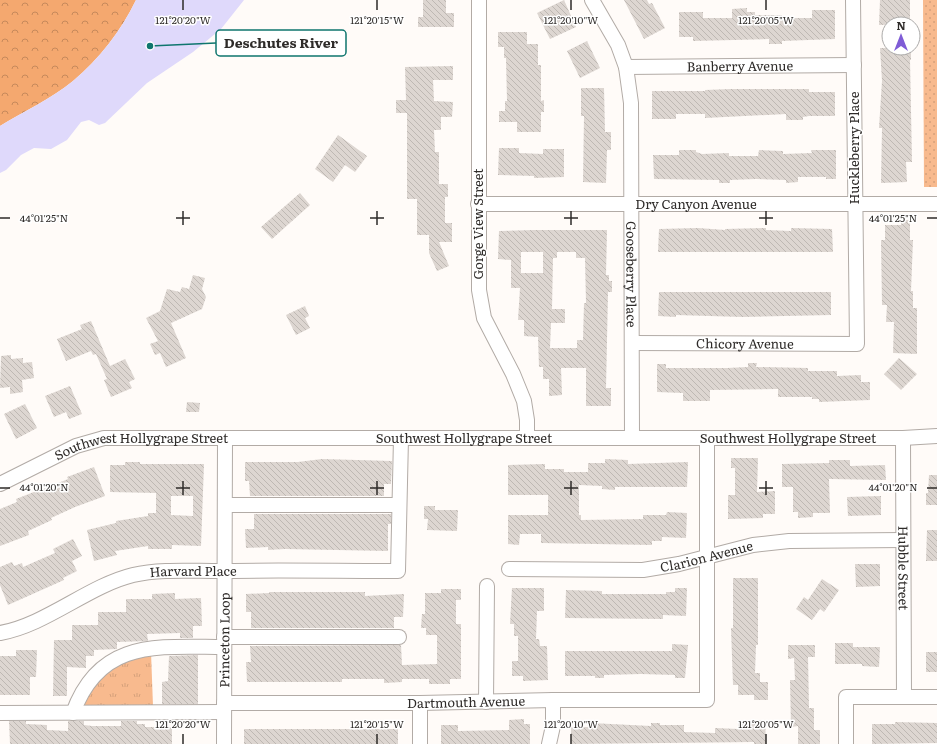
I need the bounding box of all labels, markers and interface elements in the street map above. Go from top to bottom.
text: 121°20'20"W [155,12,211,27]
text: 121°20'15"W [350,12,404,27]
text: 121°20'10"W [544,12,598,27]
text: 121°20'05"W [738,12,794,27]
north arrow [881,16,921,56]
text: N [896,17,906,33]
callout: Deschutes River [216,30,346,56]
text: Deschutes River [224,32,339,52]
street label: Banberry Avenue [687,56,793,75]
street label: Huckleberry Place [844,91,863,204]
street label: Gorge View Street [468,168,487,280]
street label: Dry Canyon Avenue [635,194,757,213]
text: 44°01'25"N [20,210,68,225]
text: 44°01'25"N [869,210,917,225]
street label: Gooseberry Place [622,221,642,328]
street label: Chicory Avenue [696,333,794,353]
street label: Southwest Hollygrape Street [51,428,229,464]
street label: Southwest Hollygrape Street [376,428,553,447]
street label: Southwest Hollygrape Street [700,428,877,447]
text: 44°01'20"N [19,479,69,494]
text: 44°01'20"N [868,479,918,494]
street label: Hubble Street [894,526,914,611]
street label: Clarion Avenue [659,535,755,576]
street label: Harvard Place [149,561,237,581]
street label: Princeton Loop [214,592,233,688]
street label: Dartmouth Avenue [407,691,525,712]
text: 121°20'20"W [155,716,211,731]
text: 121°20'15"W [350,716,404,731]
text: 121°20'10"W [544,716,598,731]
text: 121°20'05"W [738,716,794,731]

